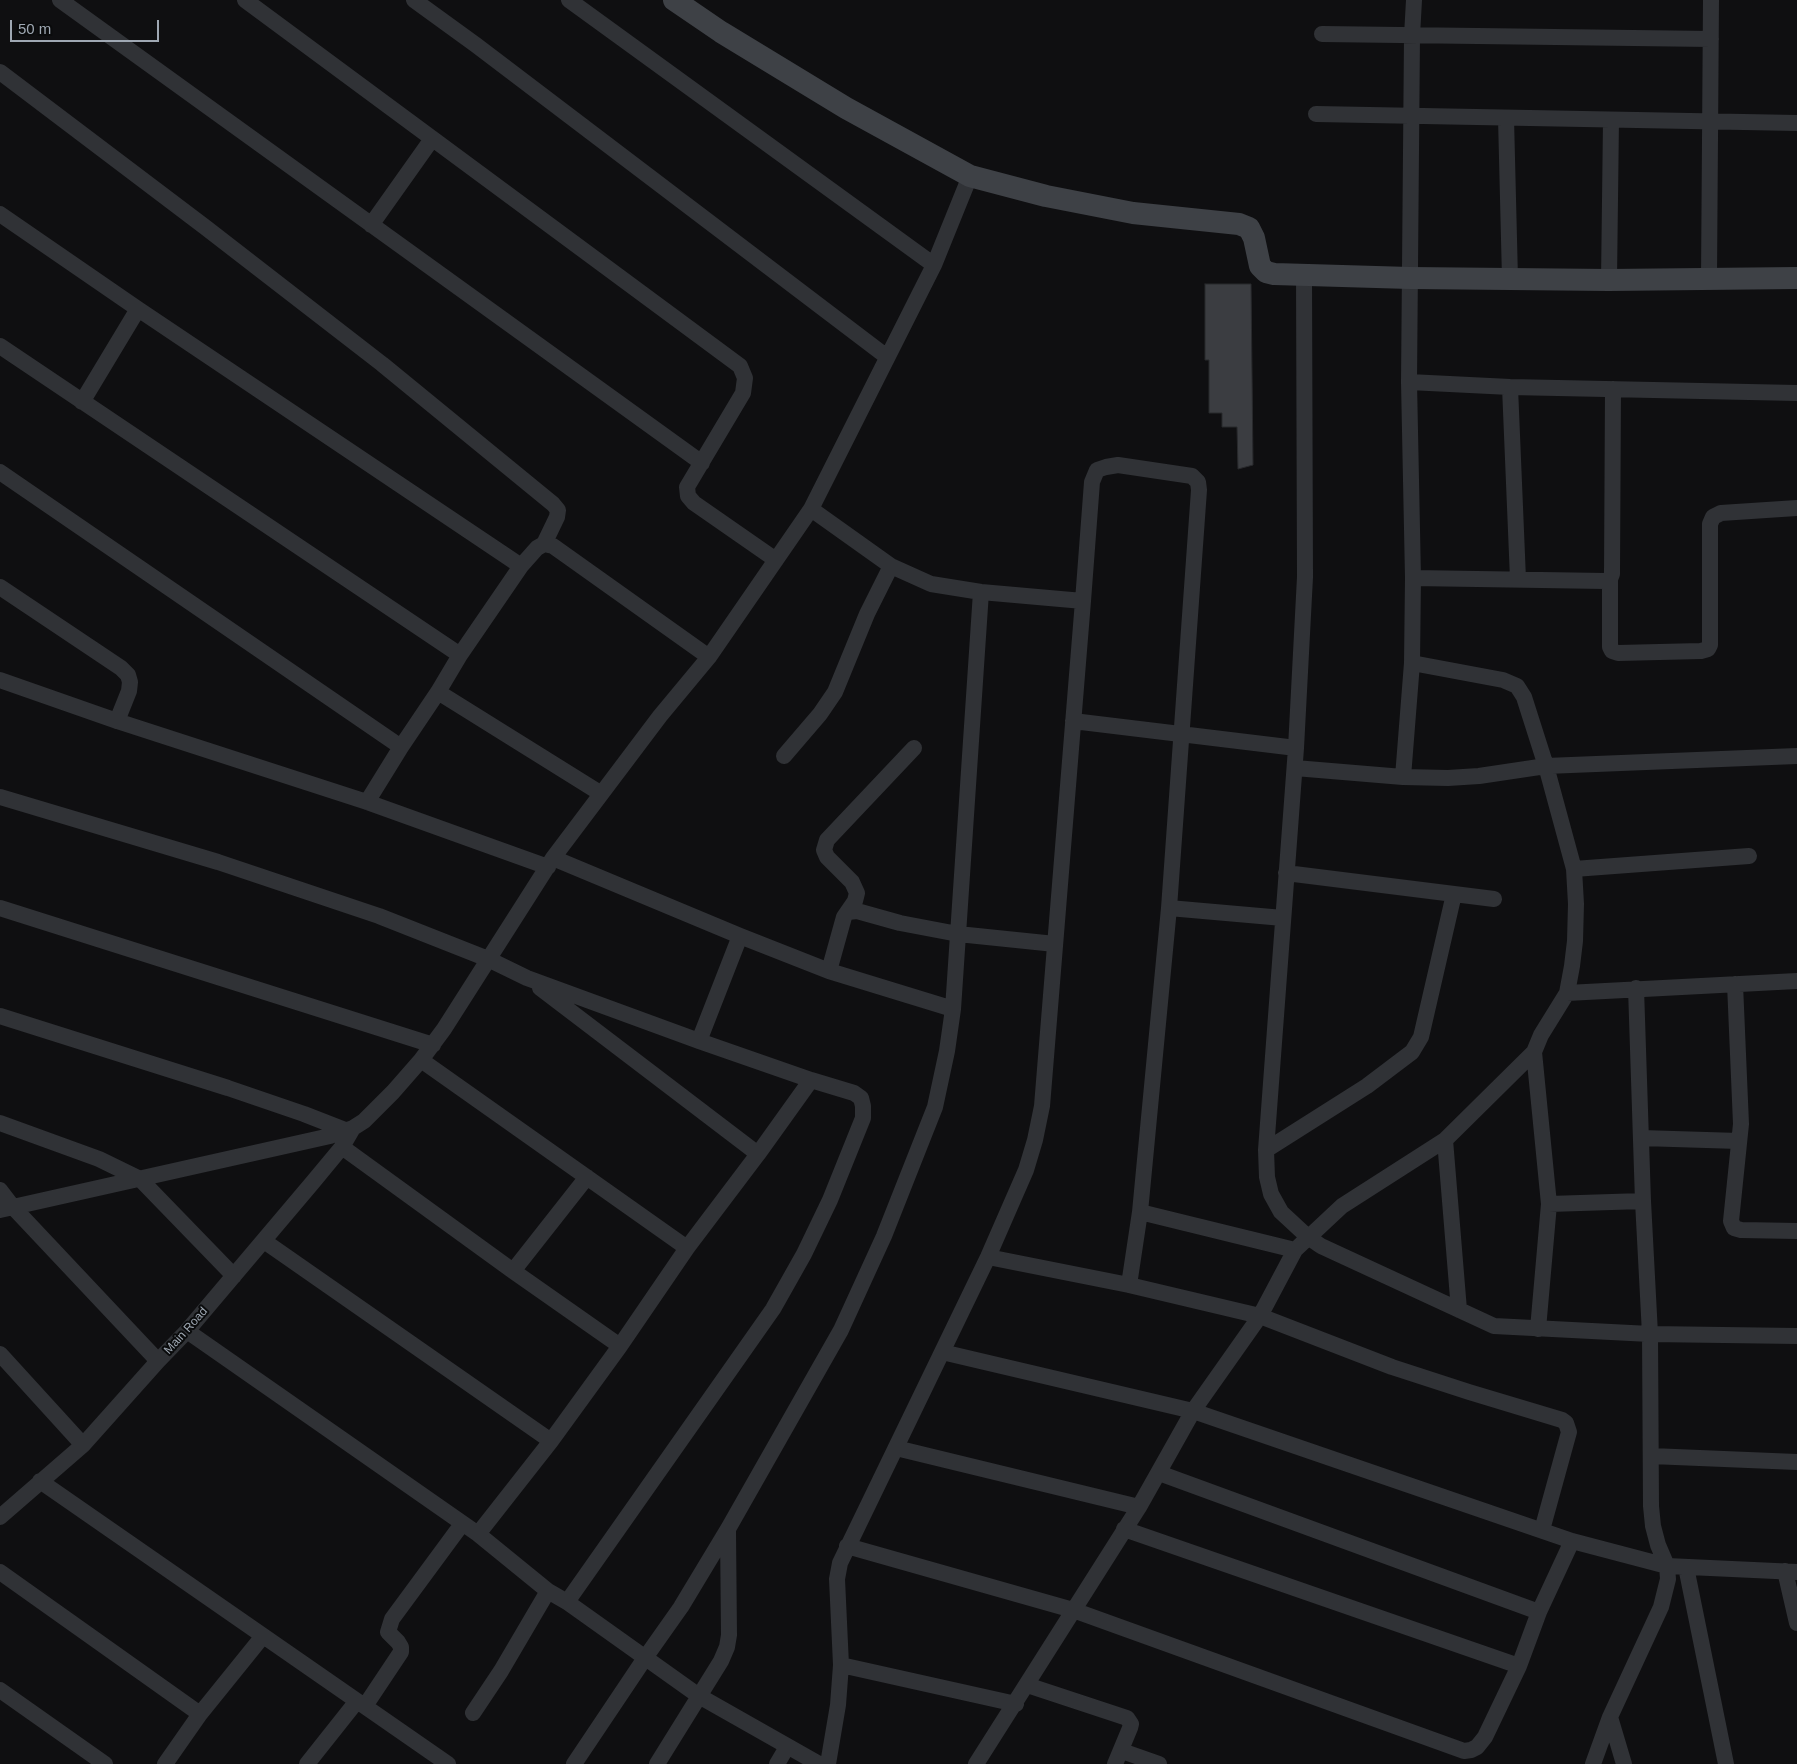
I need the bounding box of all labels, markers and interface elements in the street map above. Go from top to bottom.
scale bar [12,10,161,42]
text: 50 m [18,20,51,37]
street label: Main Road [161,1305,211,1357]

